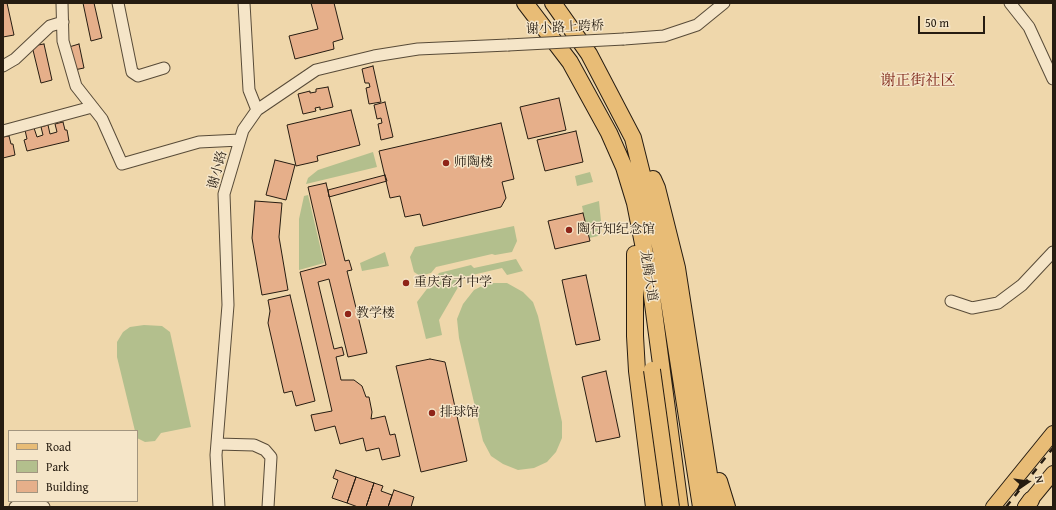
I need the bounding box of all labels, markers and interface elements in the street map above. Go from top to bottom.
scale bar [920,8,987,34]
text: 50 m [925,14,949,31]
street label: 谢小路上跨桥 [526,18,604,38]
district label: 谢正街社区 [881,72,955,90]
street label: 谢小路 [205,149,231,191]
place label: 师陶楼 [454,155,493,171]
marker: 师陶楼 [441,158,451,168]
place label: 陶行知纪念馆 [577,222,655,238]
marker: 陶行知纪念馆 [564,225,574,235]
street label: 龙腾大道 [636,249,660,303]
place label: 重庆育才中学 [414,275,492,291]
marker: 重庆育才中学 [401,278,411,288]
place label: 教学楼 [356,306,395,322]
marker: 教学楼 [343,309,353,319]
place label: 排球馆 [440,405,479,421]
marker: 排球馆 [427,408,437,418]
legend [8,430,138,502]
text: Road [46,438,71,455]
text: Park [46,458,69,475]
north arrow [1008,462,1048,502]
text: N [1031,474,1048,485]
text: Building [46,478,89,495]

